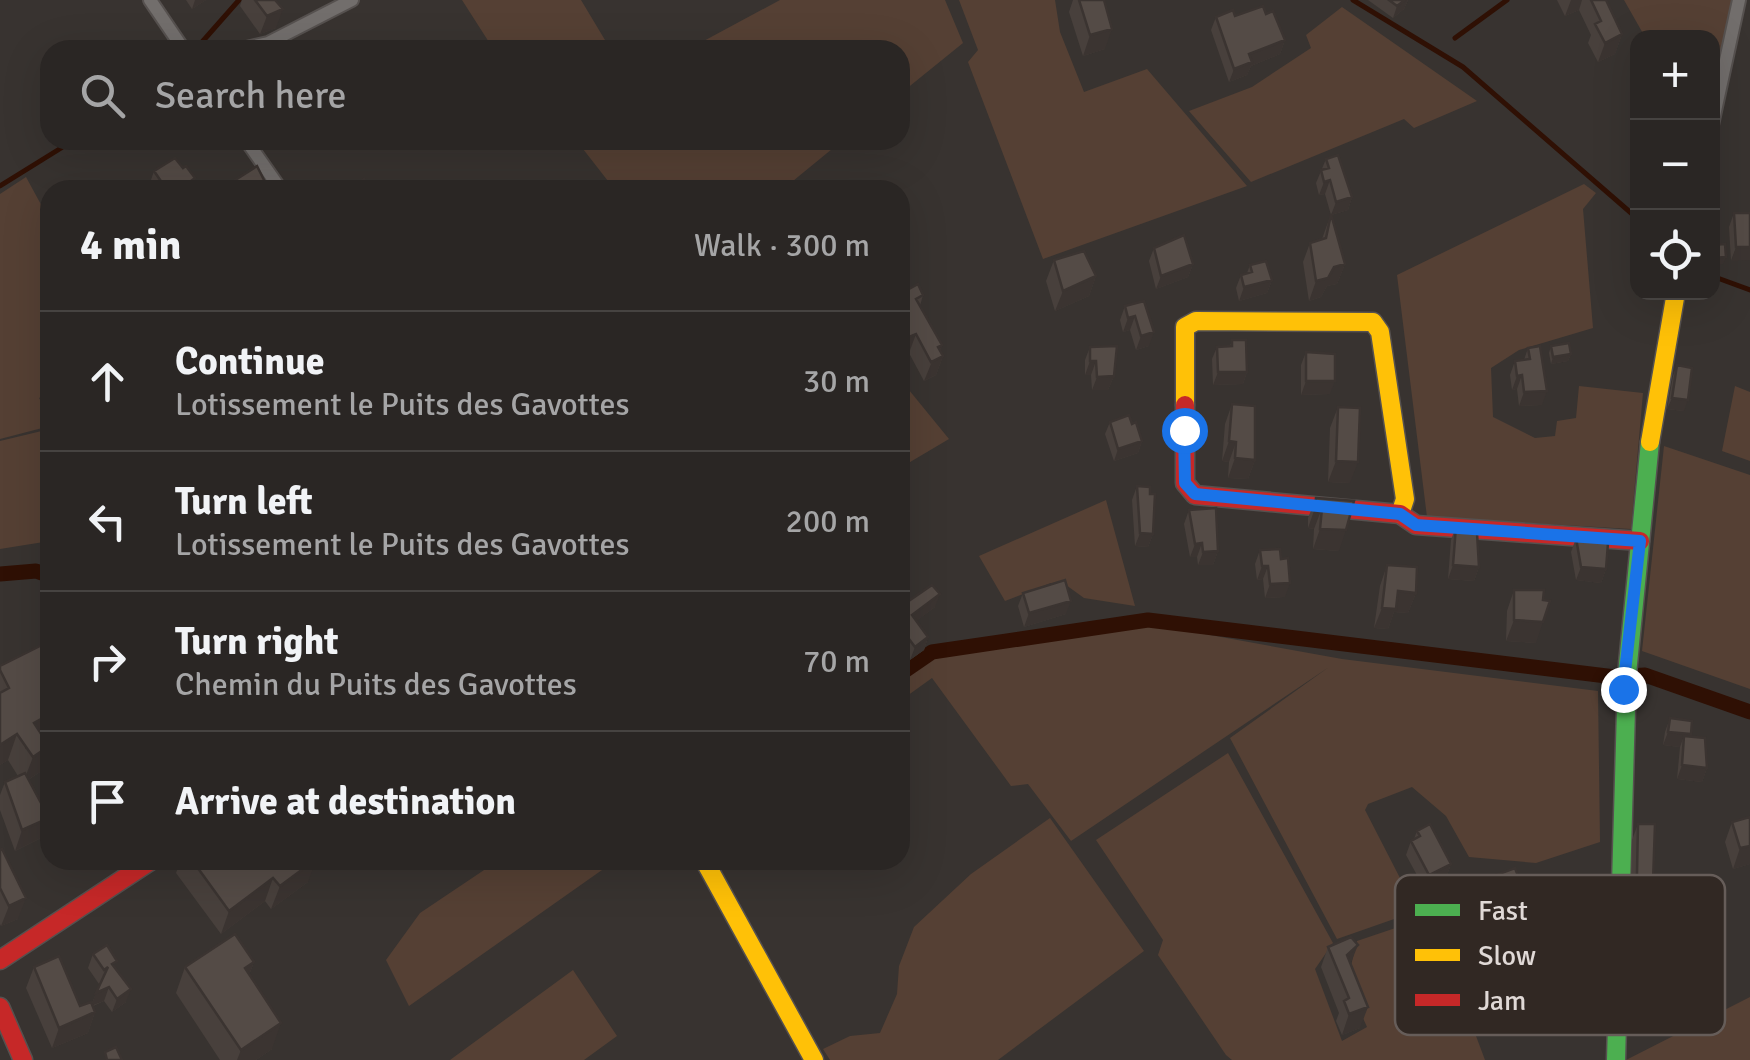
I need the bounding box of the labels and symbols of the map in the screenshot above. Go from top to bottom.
route start [1162,408,1208,454]
route end [1601,667,1647,713]
legend [1395,875,1725,1035]
text: Fast [1478,894,1528,928]
text: Slow [1478,939,1536,973]
text: Jam [1478,984,1526,1018]

